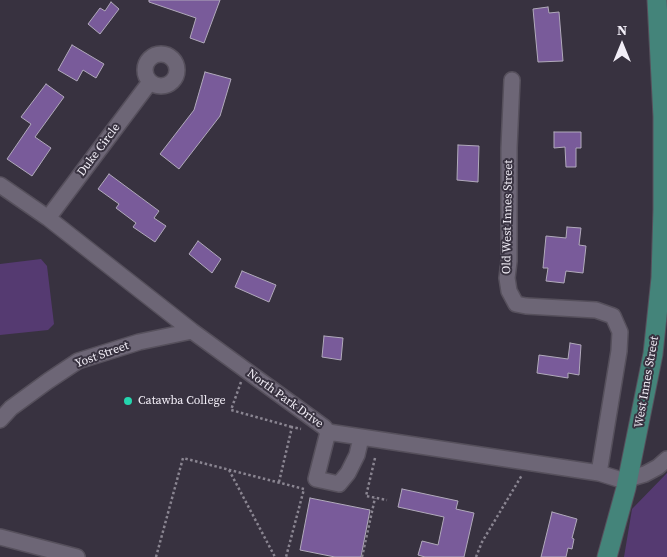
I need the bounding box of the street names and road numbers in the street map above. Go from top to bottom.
street label: Duke Circle [75,121,123,179]
street label: Old West Innes Street [500,160,516,274]
street label: West Innes Street [632,335,662,429]
street label: Yost Street [73,339,131,371]
street label: North Park Drive [244,366,326,432]

